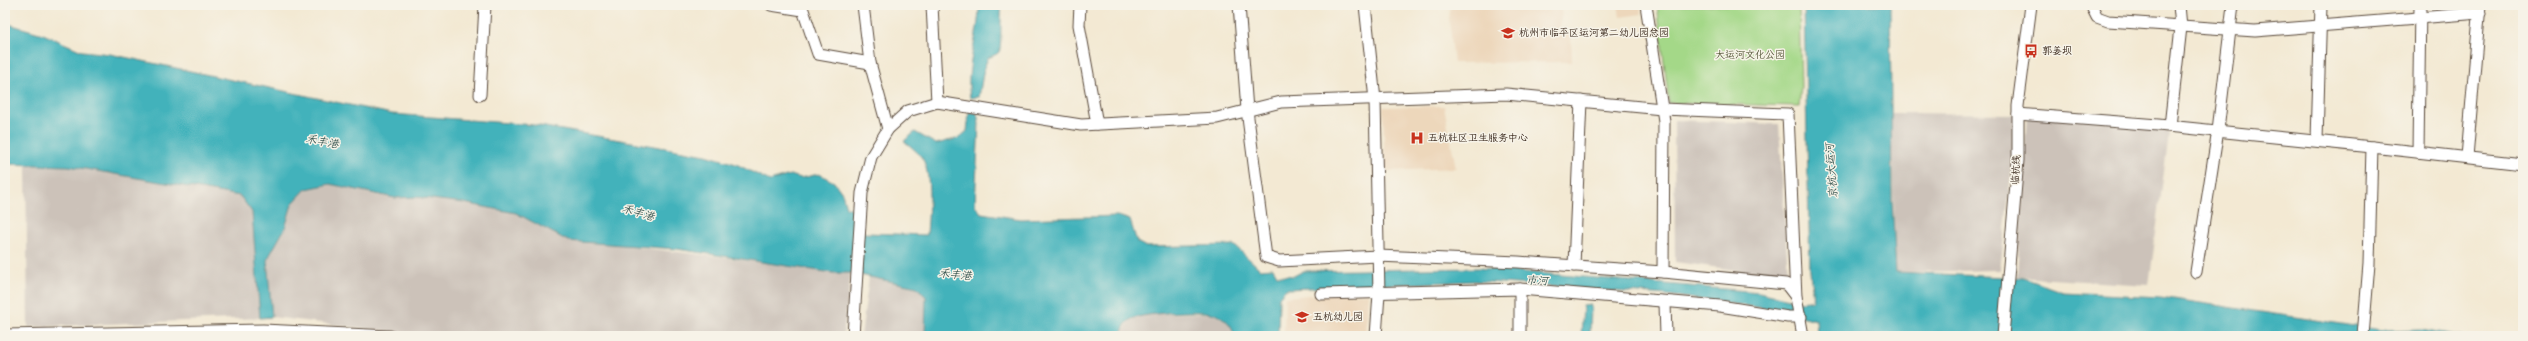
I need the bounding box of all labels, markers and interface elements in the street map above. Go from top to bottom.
school or university icon: 杭州市临平区运河第二幼儿园总园 [1500,25,1516,41]
place label: 杭州市临平区运河第二幼儿园总园 [1519,25,1669,41]
bus stop icon: 郭姜坝 [2023,43,2039,59]
place label: 郭姜坝 [2042,43,2072,59]
park label: 大运河文化公园 [1715,47,1785,63]
water label: 禾丰港 [304,130,341,154]
hospital icon: 五杭社区卫生服务中心 [1409,130,1425,146]
place label: 五杭社区卫生服务中心 [1428,130,1528,146]
water label: 京杭大运河 [1821,141,1843,199]
street label: 临杭线 [2007,154,2025,186]
water label: 禾丰港 [620,200,657,226]
water label: 禾丰港 [938,264,973,286]
water label: 市河 [1526,271,1550,291]
school or university icon: 五杭幼儿园 [1294,309,1310,325]
place label: 五杭幼儿园 [1313,309,1363,325]

